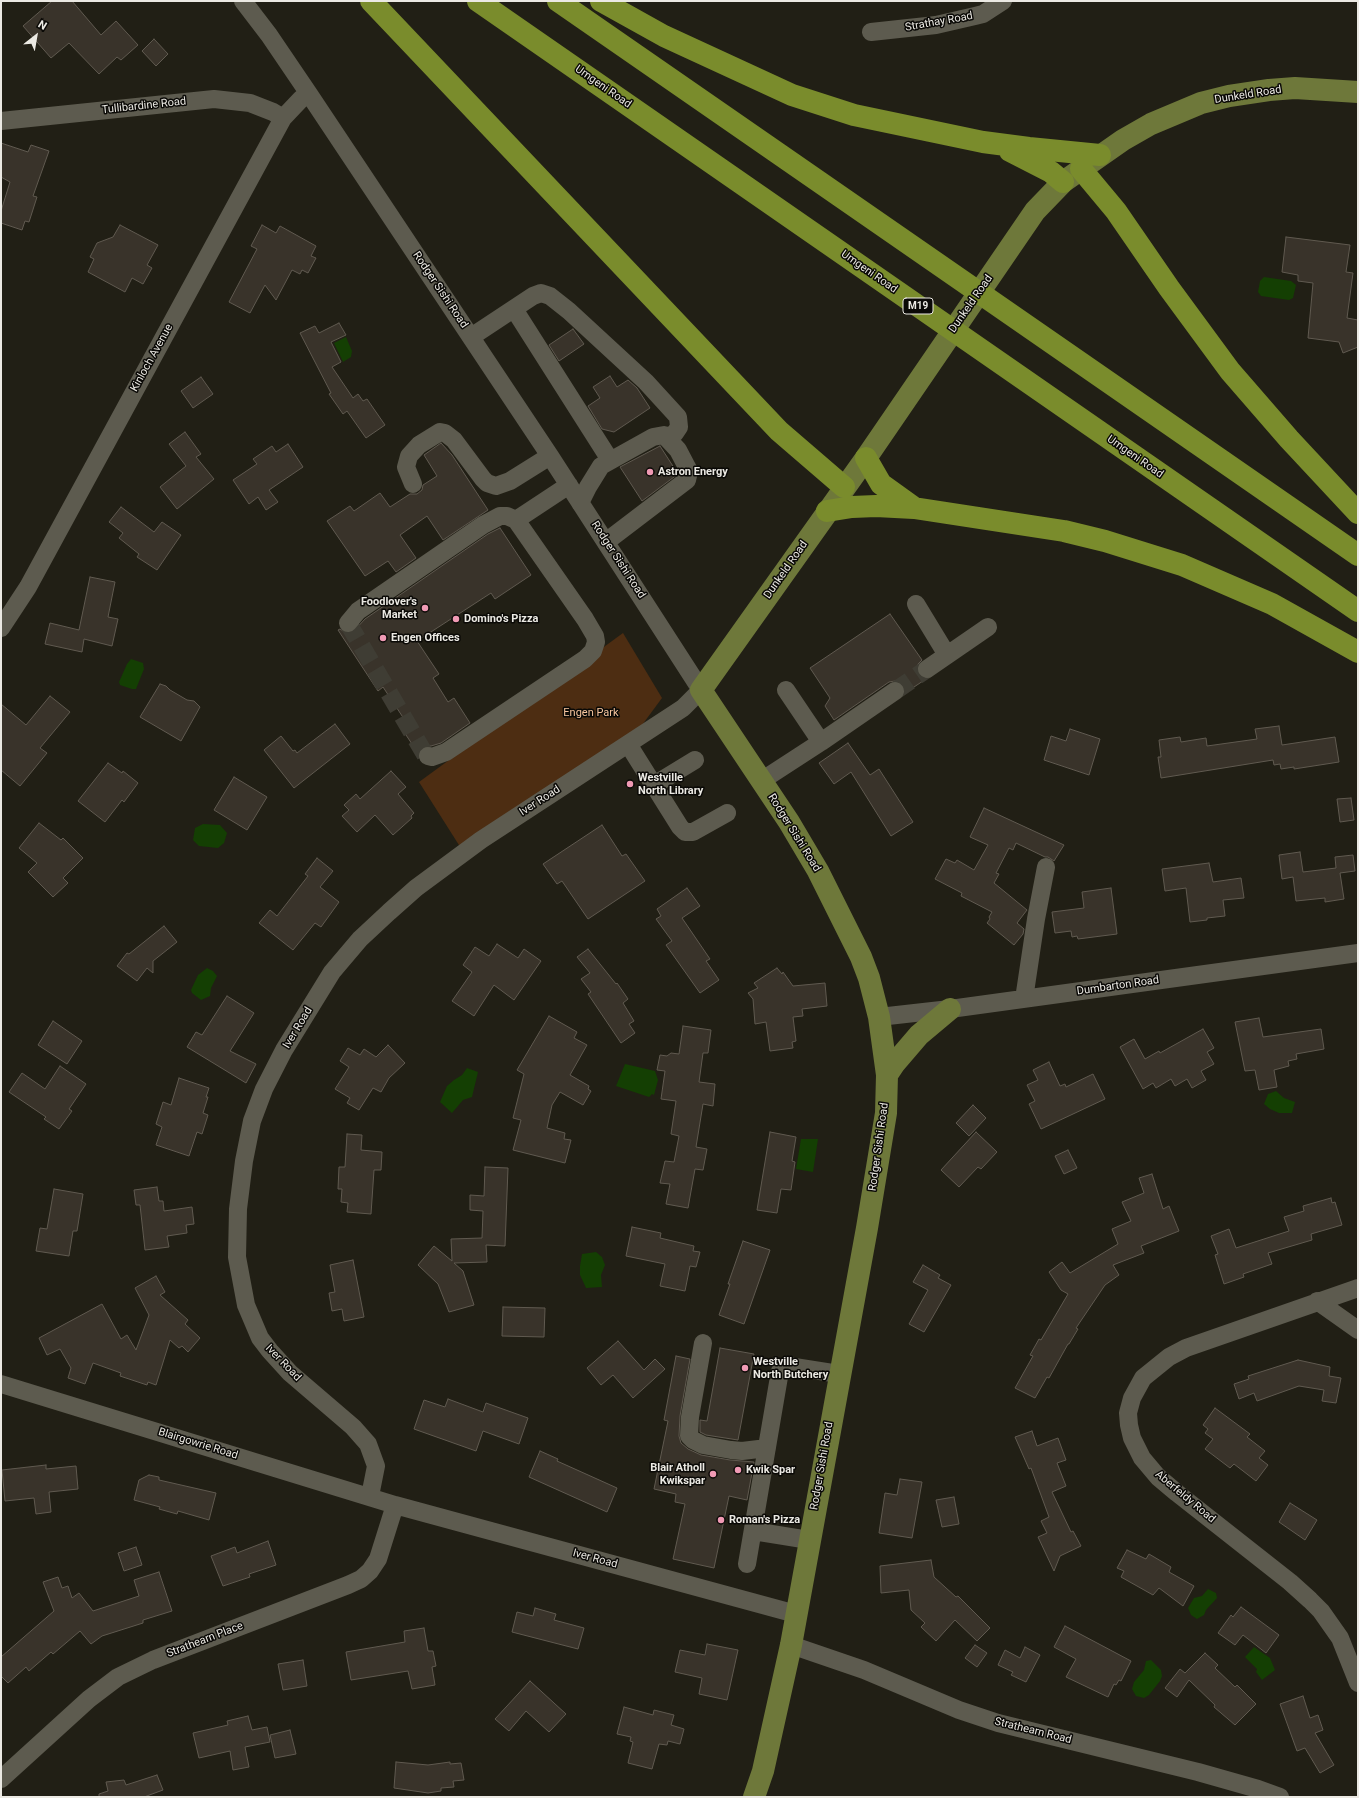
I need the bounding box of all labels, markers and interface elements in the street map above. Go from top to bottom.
street label: Strathay Road [904,10,974,34]
north arrow [16,16,56,56]
text: N [36,18,49,33]
street label: Umgeni Road [572,63,634,111]
street label: Dunkeld Road [1214,83,1282,107]
street label: Tullibardine Road [101,95,187,117]
street label: Umgeni Road [838,248,900,296]
street label: Rodger Sishi Road [410,249,470,331]
street label: Dunkeld Road [946,273,996,335]
road number: M19 [903,298,933,314]
street label: Kinloch Avenue [128,322,176,394]
street label: Umgeni Road [1104,433,1166,481]
place label: Astron Energy [658,465,728,479]
marker: Astron Energy [645,467,655,477]
street label: Rodger Sishi Road [588,519,648,601]
street label: Dunkeld Road [761,539,811,601]
place label: Foodlover's Market [361,595,417,621]
marker: Foodlover's Market [420,603,430,613]
place label: Domino's Pizza [464,612,538,626]
marker: Domino's Pizza [451,614,461,624]
place label: Engen Offices [391,631,460,645]
marker: Engen Offices [378,633,388,643]
park label: Engen Park [563,706,619,720]
place label: Westville North Library [638,771,703,797]
marker: Westville North Library [625,779,635,789]
street label: Iver Road [517,783,563,819]
street label: Rodger Sishi Road [765,792,823,874]
street label: Dumbarton Road [1076,974,1160,998]
street label: Iver Road [281,1005,315,1051]
street label: Rodger Sishi Road [866,1102,892,1192]
street label: Iver Road [262,1342,304,1384]
place label: Westville North Butchery [753,1355,828,1381]
marker: Westville North Butchery [740,1363,750,1373]
street label: Rodger Sishi Road [808,1421,836,1511]
street label: Blairgowrie Road [157,1426,239,1462]
place label: Blair Atholl Kwikspar [650,1461,705,1487]
place label: Kwik Spar [746,1463,795,1477]
marker: Kwik Spar [733,1465,743,1475]
street label: Aberfeldy Road [1152,1468,1218,1526]
marker: Blair Atholl Kwikspar [708,1469,718,1479]
place label: Roman's Pizza [729,1513,800,1527]
marker: Roman's Pizza [716,1515,726,1525]
street label: Iver Road [571,1547,619,1571]
street label: Strathearn Place [165,1619,245,1661]
street label: Strathearn Road [993,1715,1073,1747]

